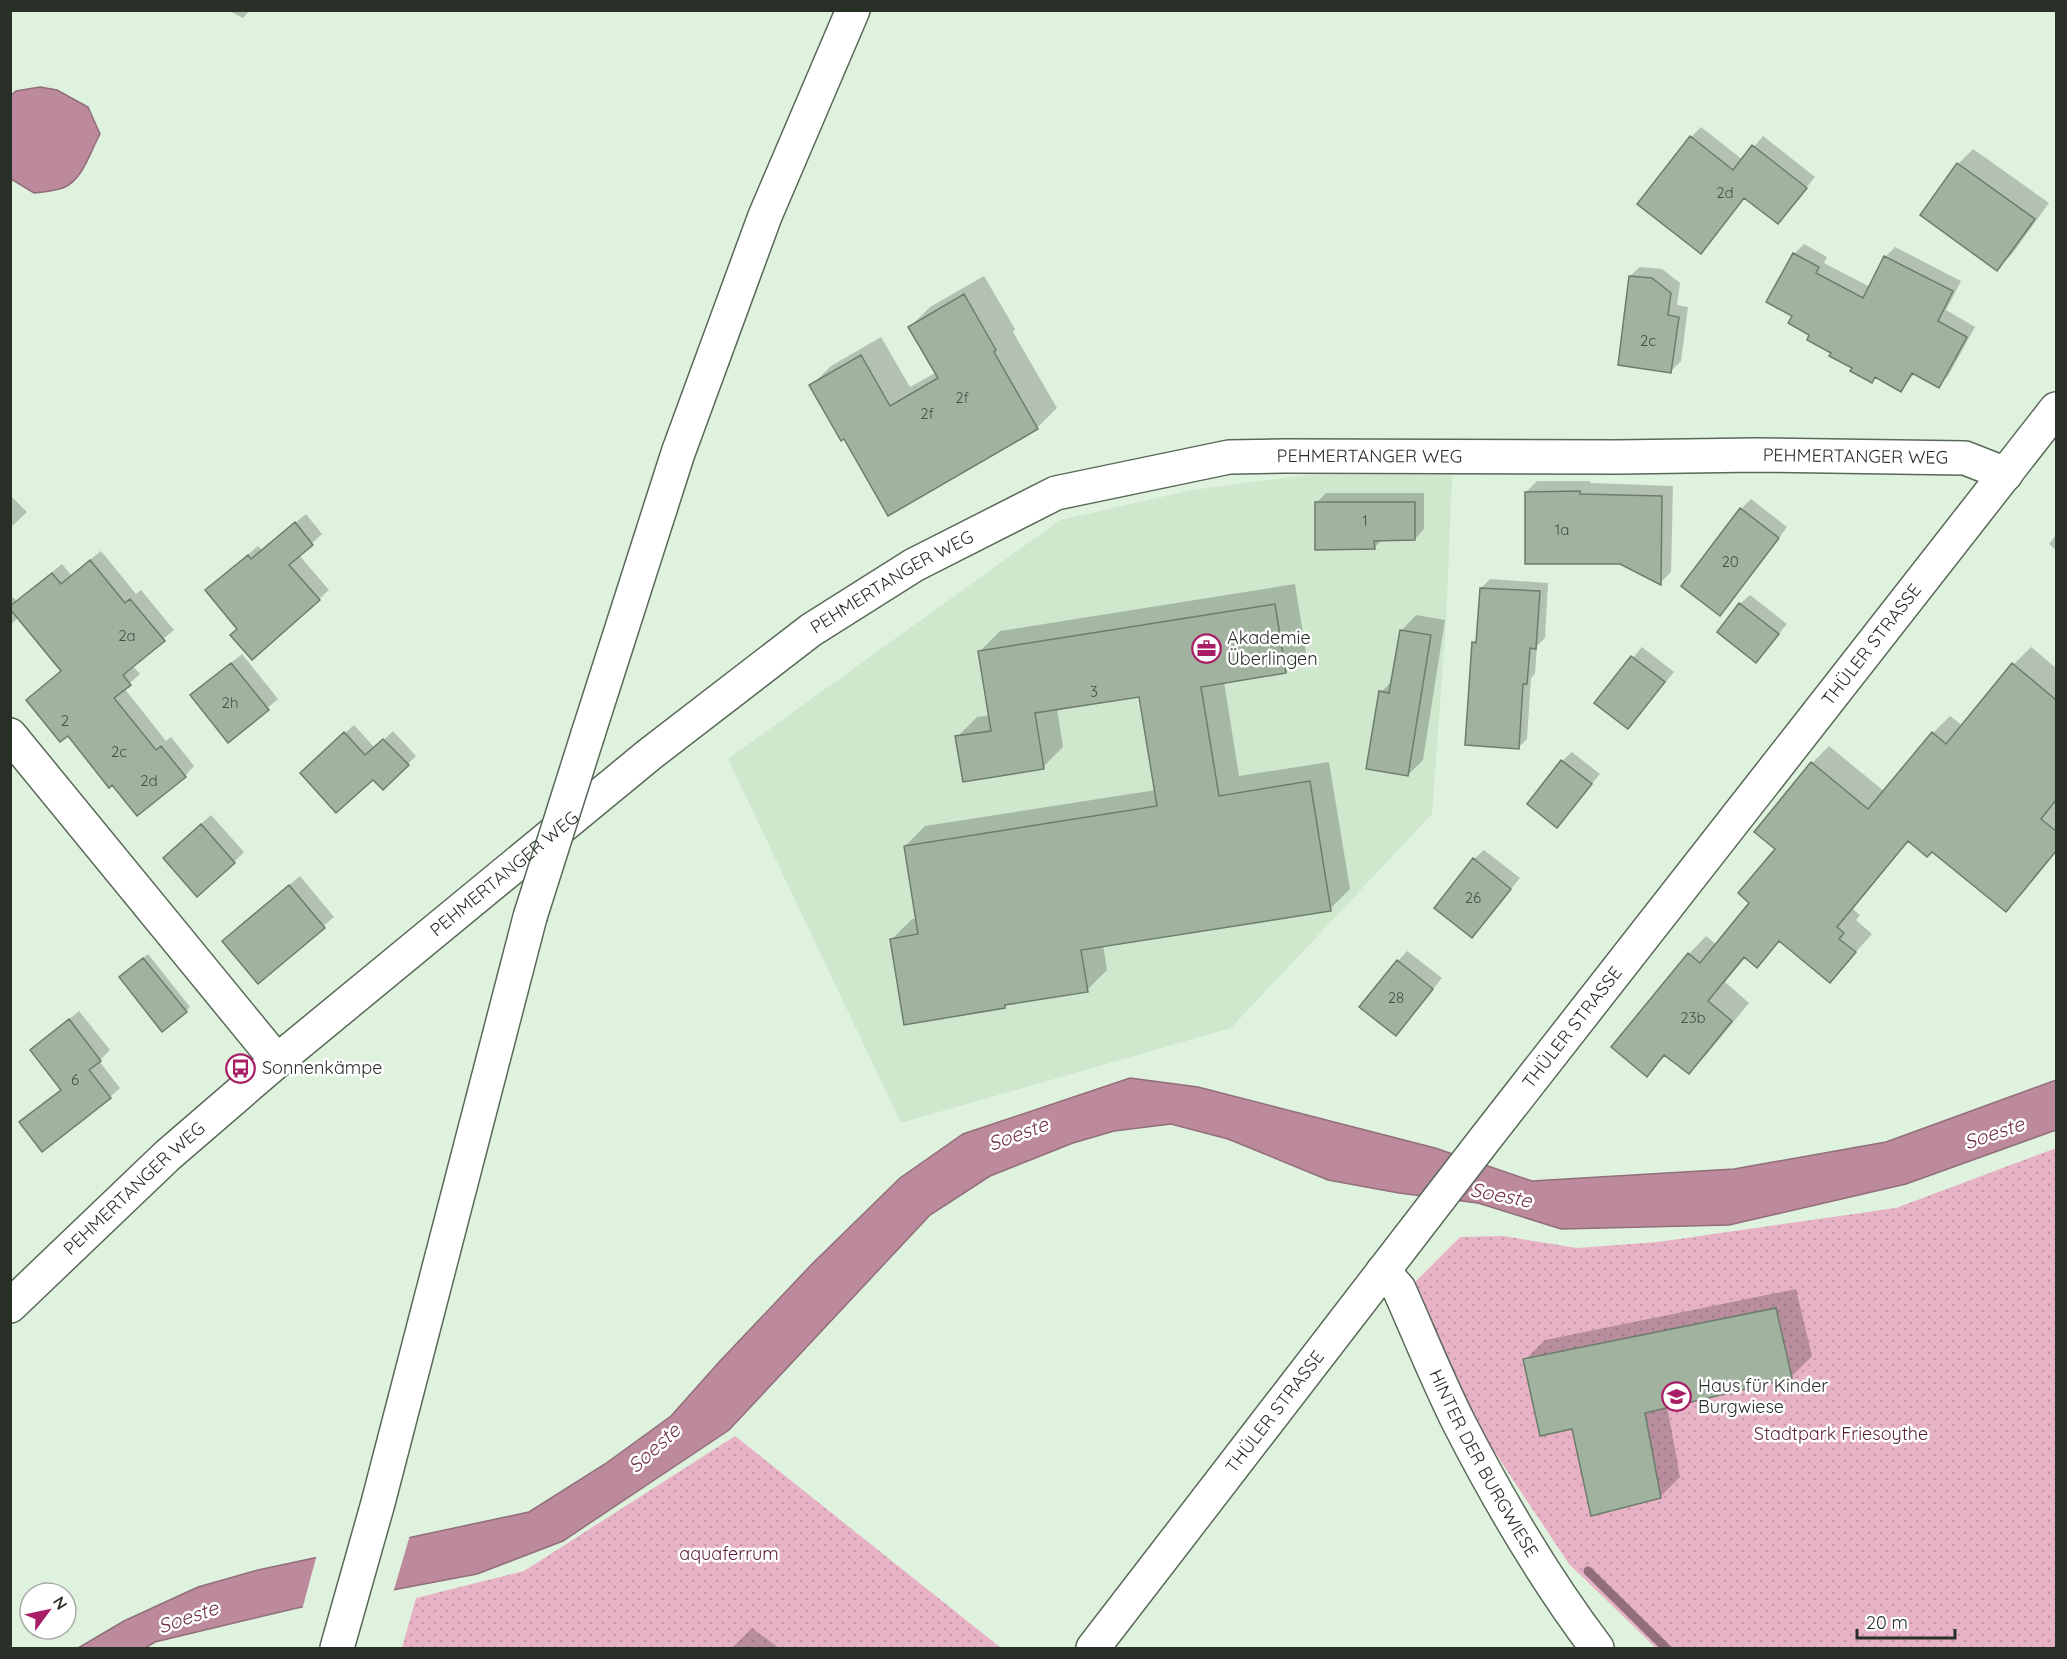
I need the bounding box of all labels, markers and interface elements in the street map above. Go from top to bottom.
house number: 2d [1716,183,1734,202]
house number: 2c [1640,331,1656,350]
house number: 2f [955,388,969,407]
house number: 2f [920,404,934,423]
street label: PEHMERTANGER WEG [1763,443,1948,469]
street label: PEHMERTANGER WEG [1277,444,1462,468]
house number: 1 [1362,511,1368,530]
house number: 1a [1555,520,1569,539]
street label: PEHMERTANGER WEG [806,525,977,639]
house number: 20 [1721,552,1739,571]
street label: THÜLER STRASSE [1816,579,1926,710]
house number: 2a [118,626,136,645]
place label: Akademie Überlingen [1227,626,1318,670]
office icon: Akademie Überlingen [1190,632,1222,664]
house number: 3 [1090,682,1098,701]
house number: 2h [222,693,238,712]
house number: 2 [61,711,69,730]
house number: 2c [111,742,127,761]
house number: 2d [140,771,158,790]
street label: PEHMERTANGER WEG [425,806,583,941]
house number: 26 [1465,888,1481,907]
street label: THÜLER STRASSE [1517,962,1627,1093]
house number: 28 [1388,988,1404,1007]
house number: 23b [1680,1008,1706,1027]
bus stop icon: Sonnenkämpe [225,1052,257,1084]
place label: Sonnenkämpe [262,1056,382,1079]
house number: 6 [71,1070,79,1089]
water label: Soeste [1960,1110,2028,1154]
water label: Soeste [984,1111,1052,1156]
street label: PEHMERTANGER WEG [58,1116,209,1260]
water label: Soeste [1468,1176,1535,1213]
street label: THÜLER STRASSE [1220,1346,1329,1478]
street label: HINTER DER BURGWIESE [1424,1366,1544,1561]
place label: Haus für Kinder Burgwiese [1698,1374,1828,1418]
school or university icon: Haus für Kinder Burgwiese [1661,1380,1693,1412]
water label: Soeste [622,1417,686,1478]
park label: Stadtpark Friesoythe [1754,1422,1928,1445]
park label: aquaferrum [679,1542,779,1565]
north arrow [18,1581,78,1641]
text: N [49,1592,72,1613]
water label: Soeste [154,1594,222,1638]
scale bar [1857,1602,1954,1640]
text: 20 m [1866,1611,1908,1634]

